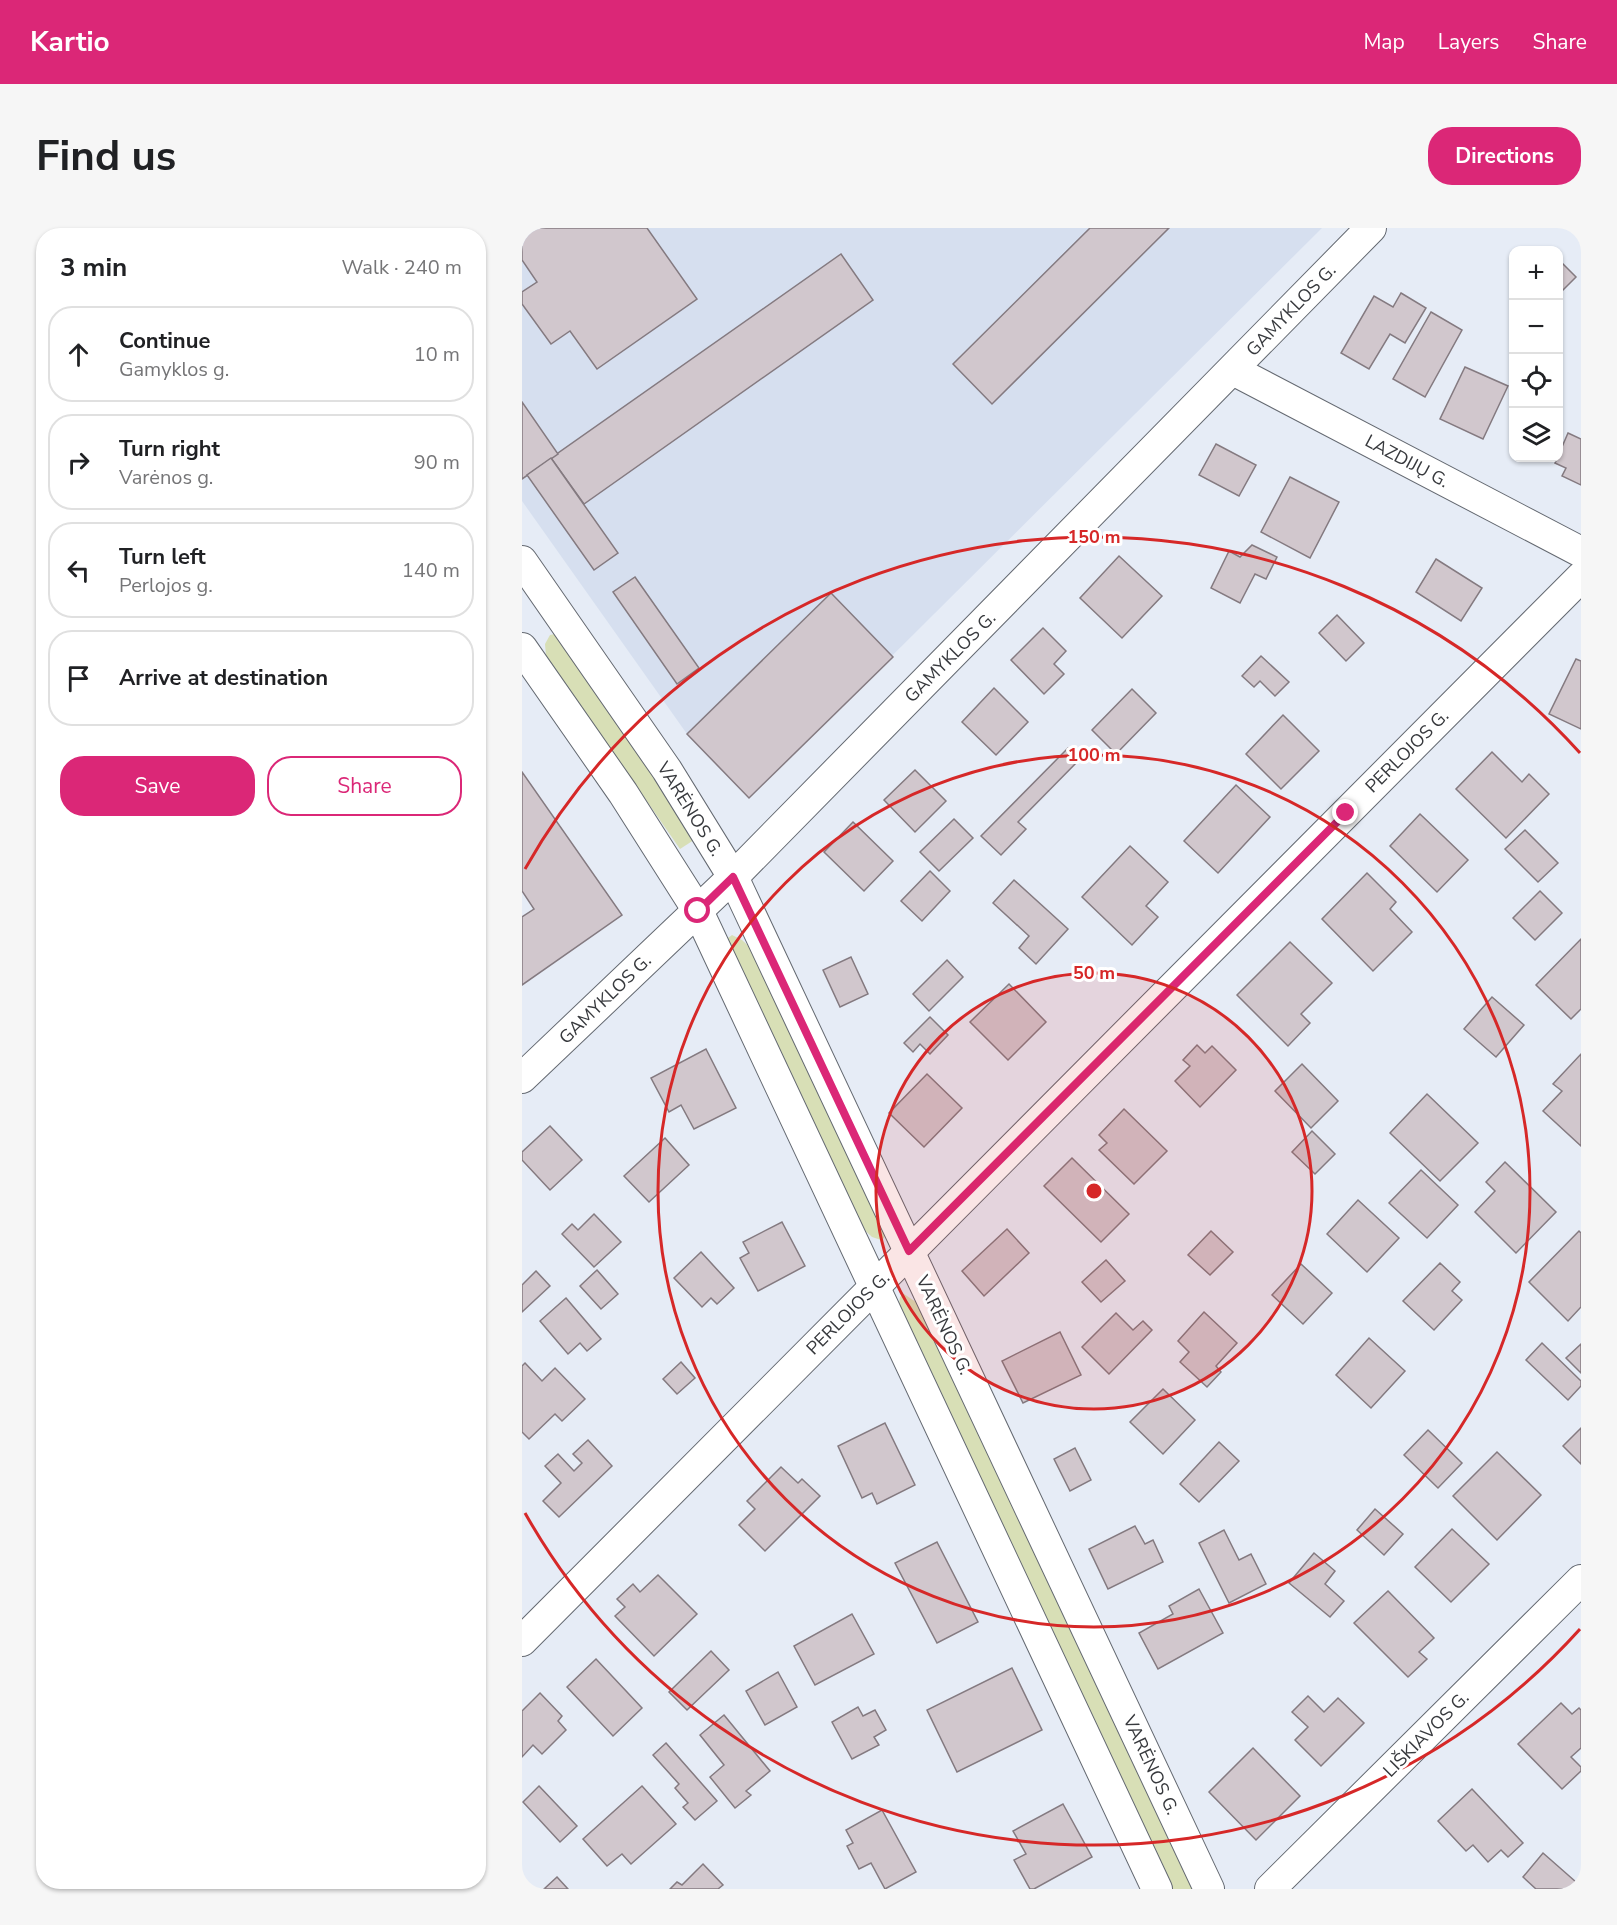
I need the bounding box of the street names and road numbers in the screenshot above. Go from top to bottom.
street label: GAMYKLOS G. [1241,259,1341,361]
street label: LAZDIJŲ G. [1361,429,1453,493]
street label: GAMYKLOS G. [899,606,1001,708]
street label: PERLOJOS G. [1360,704,1454,798]
street label: VARĖNOS G. [651,756,729,861]
street label: GAMYKLOS G. [554,949,656,1049]
street label: PERLOJOS G. [801,1266,895,1360]
street label: VARĖNOS G. [910,1270,978,1379]
street label: LIŠKIAVOS G. [1378,1686,1474,1782]
street label: VARĖNOS G. [1117,1710,1185,1819]

